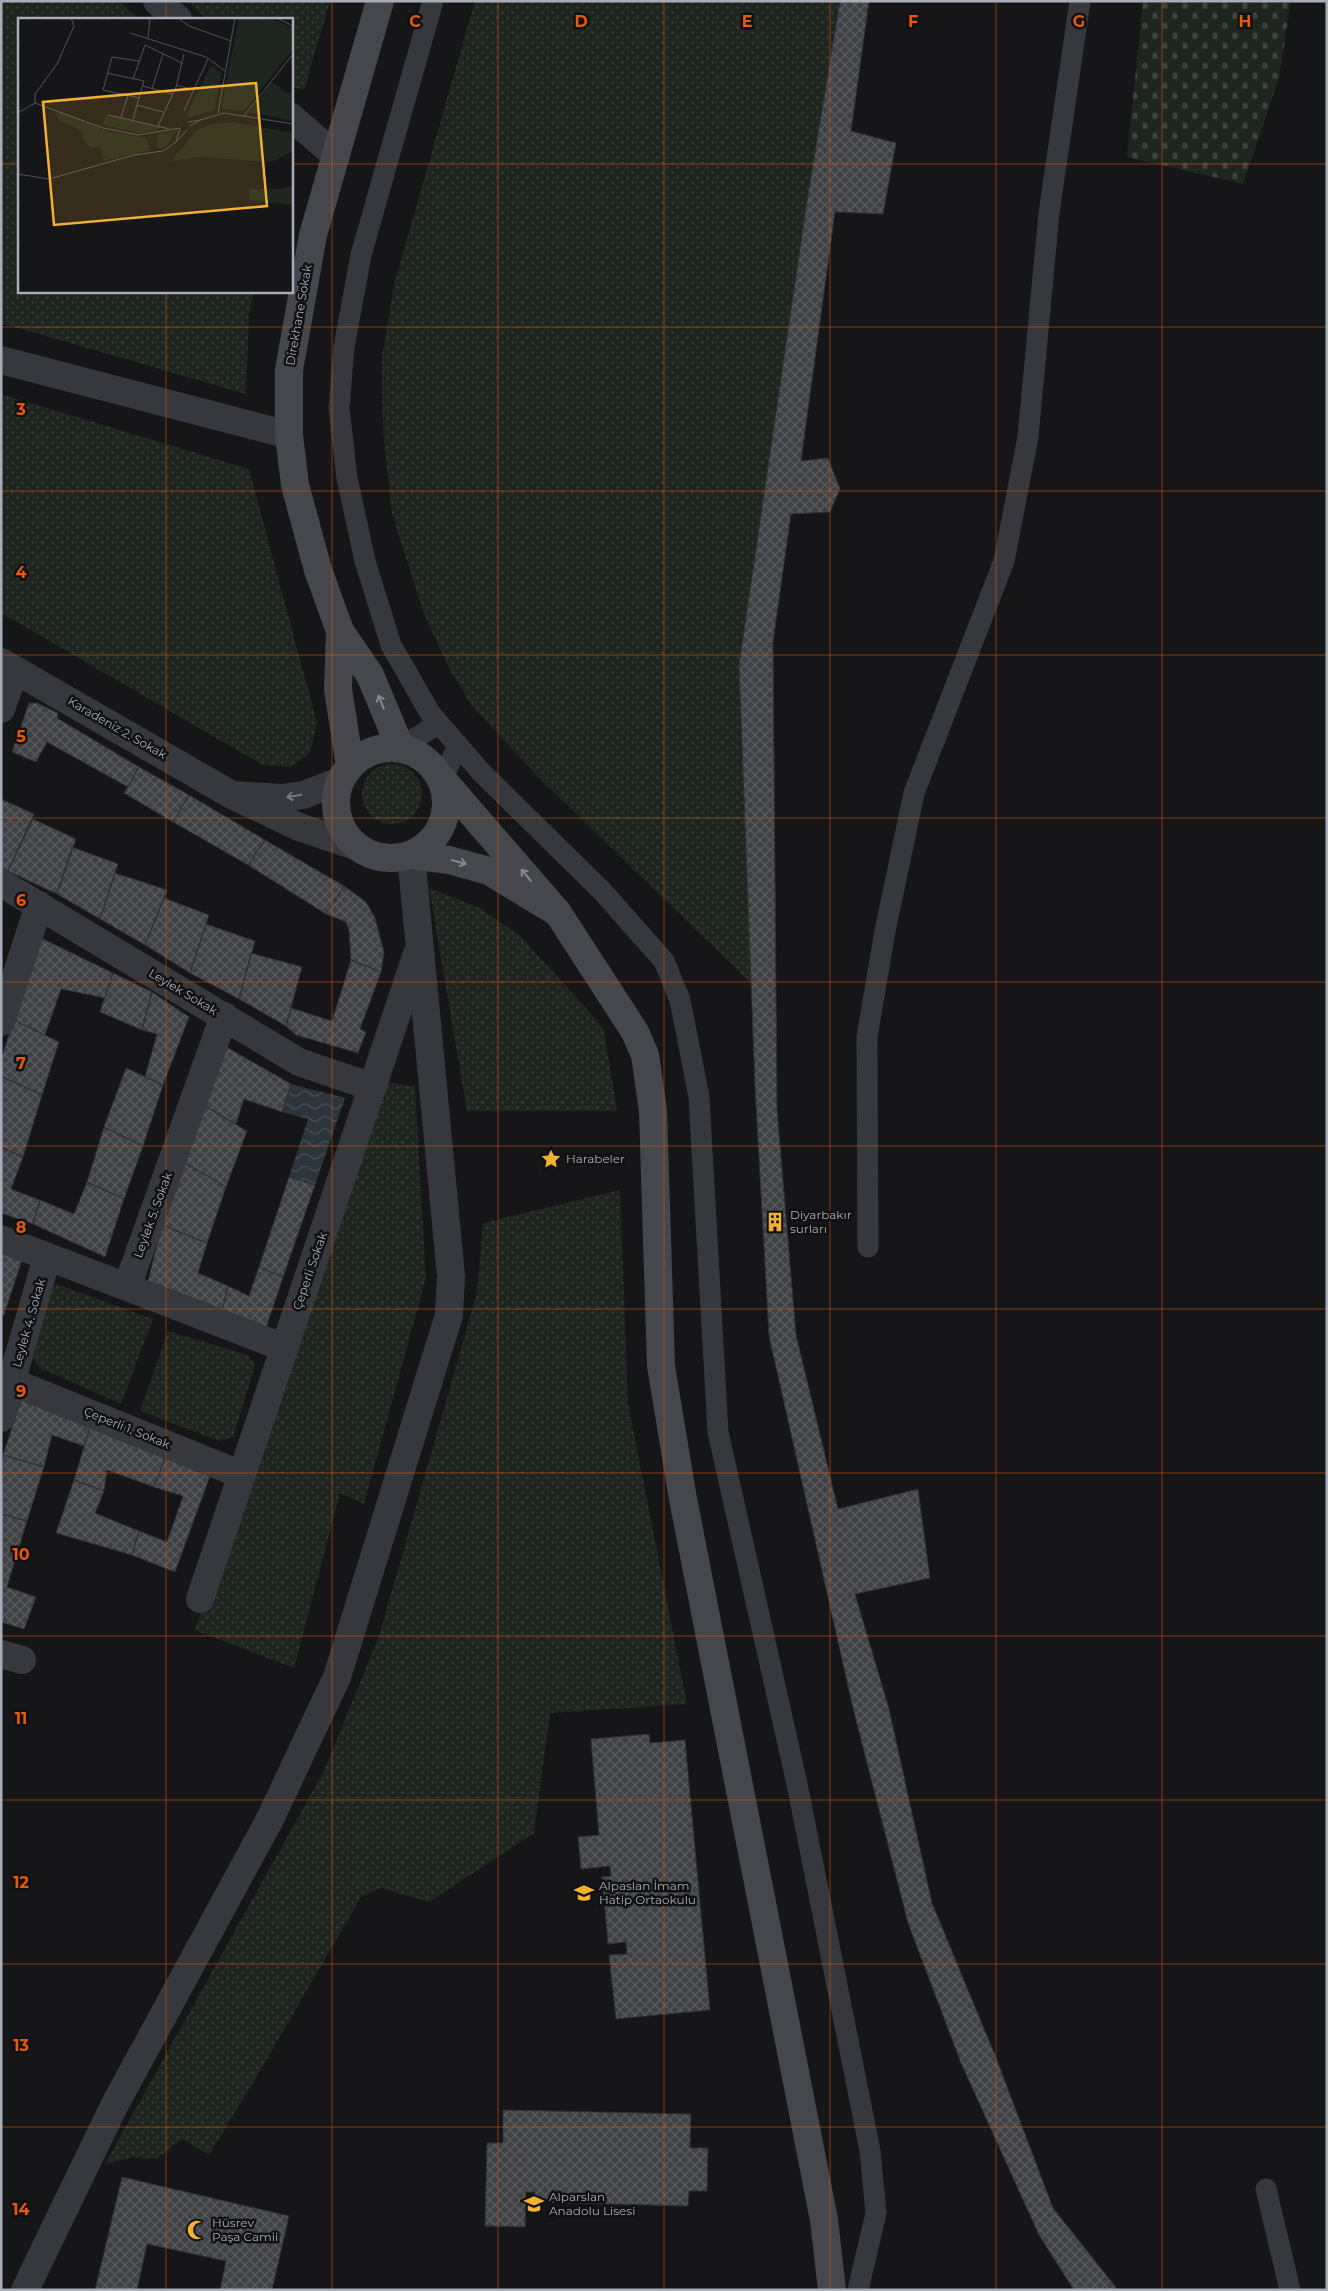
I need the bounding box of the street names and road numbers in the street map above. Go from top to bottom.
street label: Direkhane Sokak [282,263,315,367]
street label: Karadeniz 2. Sokak [65,693,170,762]
street label: Leylek Sokak [146,965,221,1018]
street label: Leylek 5. Sokak [130,1169,175,1260]
street label: Çeperli Sokak [289,1229,330,1312]
street label: Leylek 4. Sokak [9,1276,49,1369]
street label: Çeperli 1. Sokak [82,1403,173,1452]

